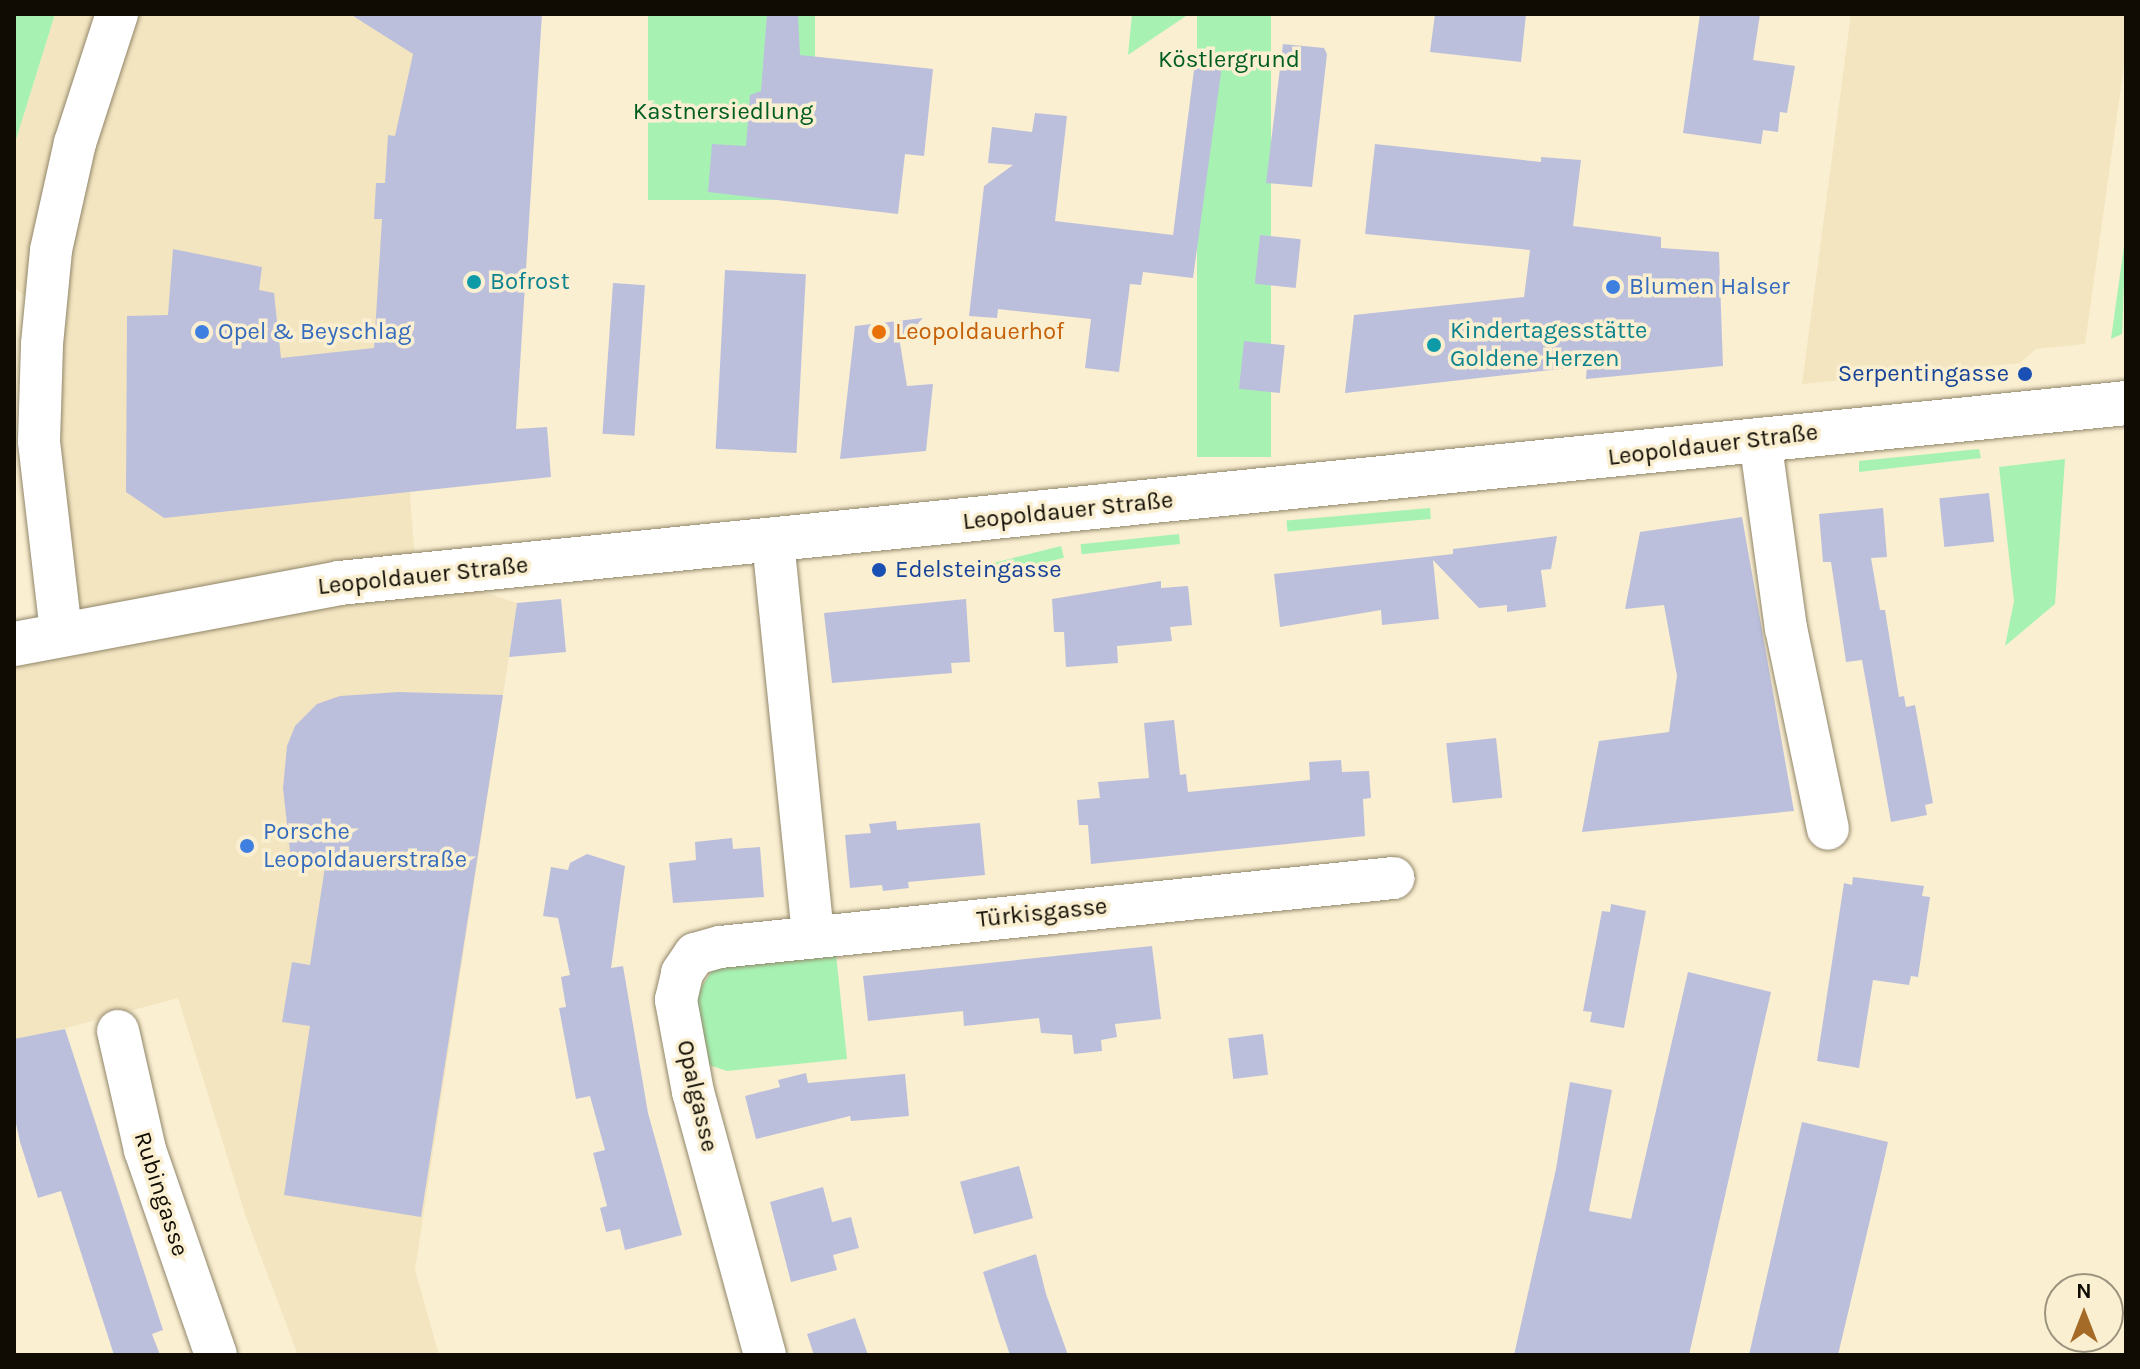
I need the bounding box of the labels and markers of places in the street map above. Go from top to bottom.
place label: Bofrost [490,268,570,296]
marker: Bofrost [465,273,483,291]
place label: Blumen Halser [1629,273,1790,301]
marker: Blumen Halser [1604,278,1622,296]
place label: Kindertagesstätte Goldene Herzen [1450,317,1647,373]
place label: Opel & Beyschlag [218,318,411,346]
place label: Leopoldauerhof [895,318,1064,346]
marker: Opel & Beyschlag [193,323,211,341]
marker: Leopoldauerhof [870,323,888,341]
marker: Kindertagesstätte Goldene Herzen [1425,336,1443,354]
place label: Serpentingasse [1838,360,2009,388]
marker: Serpentingasse [2016,365,2034,383]
place label: Edelsteingasse [895,556,1062,584]
marker: Edelsteingasse [870,561,888,579]
place label: Porsche Leopoldauerstraße [263,818,467,874]
marker: Porsche Leopoldauerstraße [238,837,256,855]

